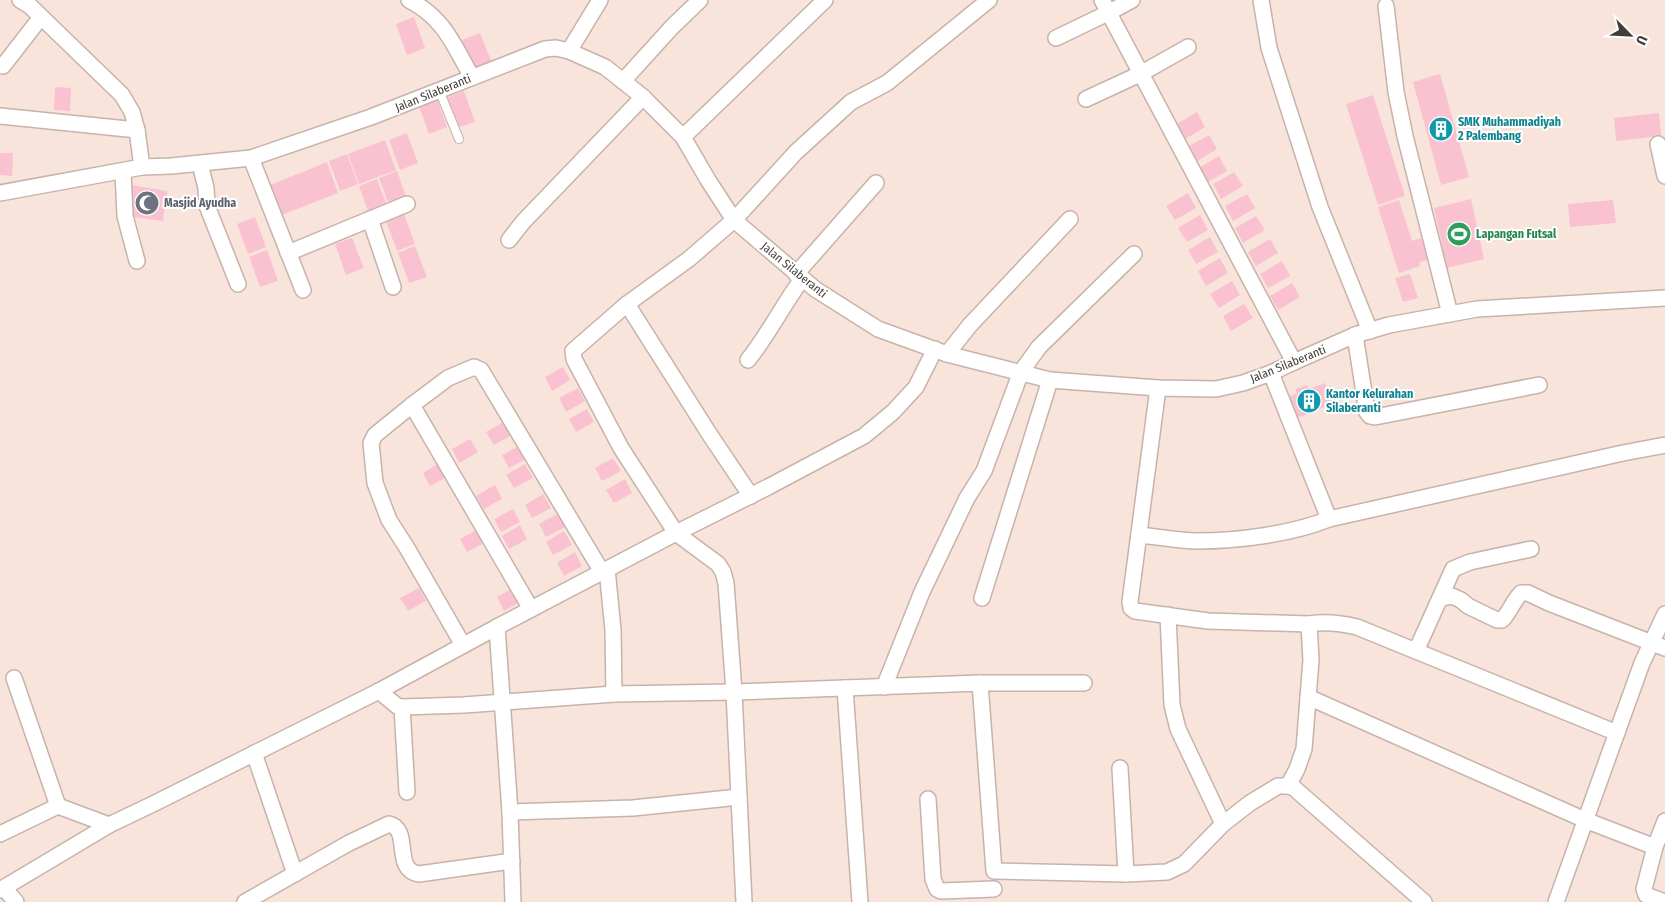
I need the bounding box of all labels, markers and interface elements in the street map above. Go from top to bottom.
north arrow [1605,10,1655,60]
text: U [1632,33,1651,47]
street label: Jalan Silaberanti [393,71,473,115]
place label: SMK Muhammadiyah 2 Palembang [1457,115,1561,143]
building icon: SMK Muhammadiyah 2 Palembang [1428,116,1454,142]
mosque icon: Masjid Ayudha [134,190,160,216]
place label: Masjid Ayudha [164,196,236,210]
sports icon: Lapangan Futsal [1446,221,1472,247]
place label: Lapangan Futsal [1476,227,1557,241]
street label: Jalan Silaberanti [758,239,830,301]
street label: Jalan Silaberanti [1248,342,1328,386]
place label: Kantor Kelurahan Silaberanti [1326,387,1413,415]
building icon: Kantor Kelurahan Silaberanti [1296,388,1322,414]

